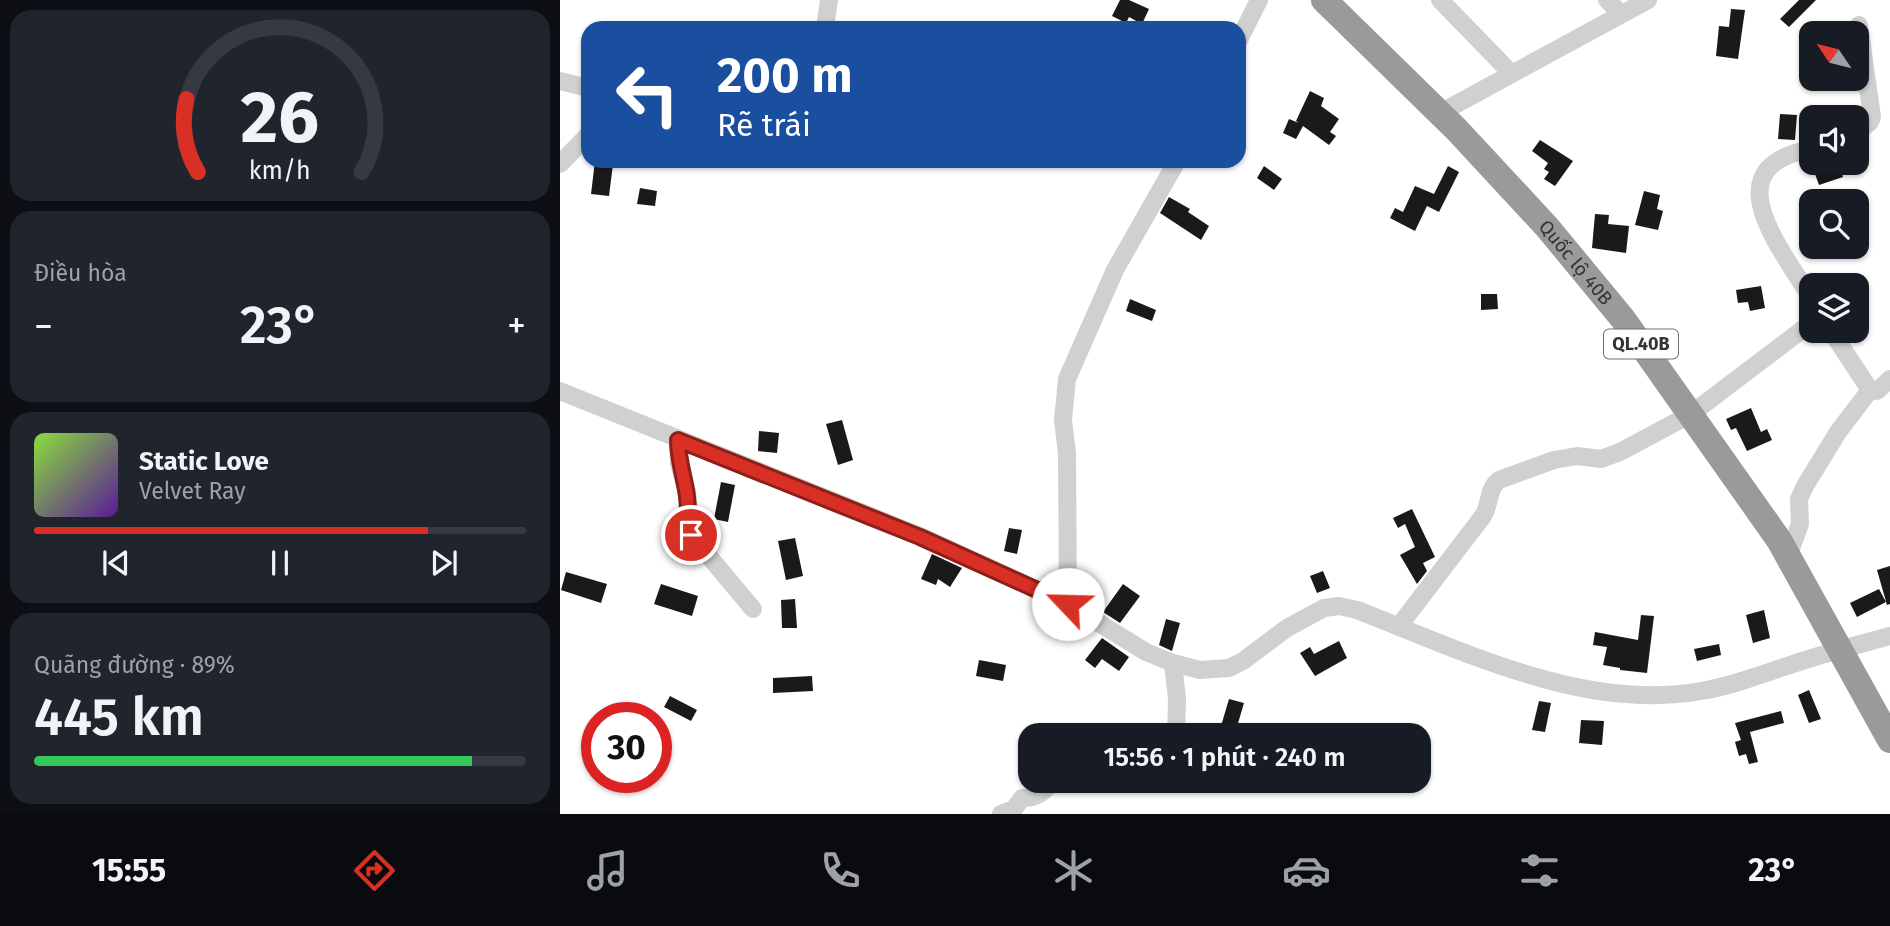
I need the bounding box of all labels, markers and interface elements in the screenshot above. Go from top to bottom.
north arrow [1799,21,1869,91]
map controls [1799,21,1869,343]
text: 200 m [717,46,853,105]
icon: left [602,49,693,140]
text: 26 [241,74,319,161]
button: sound [1799,105,1869,175]
text: Rẽ trái [717,106,811,144]
text: km/h [249,155,311,185]
button: search [1799,189,1869,259]
street label: Quốc lộ 40B [1534,215,1618,309]
text: Điều hòa [34,259,127,287]
button: layers [1799,273,1869,343]
text: 23° [240,294,320,357]
text: − [34,303,53,349]
text: + [507,303,526,349]
road number: QL.40B [1604,330,1678,358]
text: Static Love [139,446,269,477]
text: Velvet Ray [139,477,246,505]
pin [661,505,721,565]
icon: arrive [672,516,710,554]
icon: previous [97,544,135,582]
icon: pause [261,544,299,582]
icon: next [425,544,463,582]
position arrow [1031,567,1105,641]
text: Quãng đường · 89% [34,651,235,679]
text: 445 km [34,686,204,749]
speed limit sign: 30 [581,702,672,793]
text: 15:56 · 1 phút · 240 m [1103,742,1346,773]
icon: directions [350,846,399,895]
icon: music [583,846,632,895]
icon: phone [816,846,865,895]
icon: climate [1049,846,1098,895]
icon: car [1282,846,1331,895]
icon: filters [1515,846,1564,895]
text: 15:55 [92,851,166,889]
text: 23° [1748,851,1798,889]

